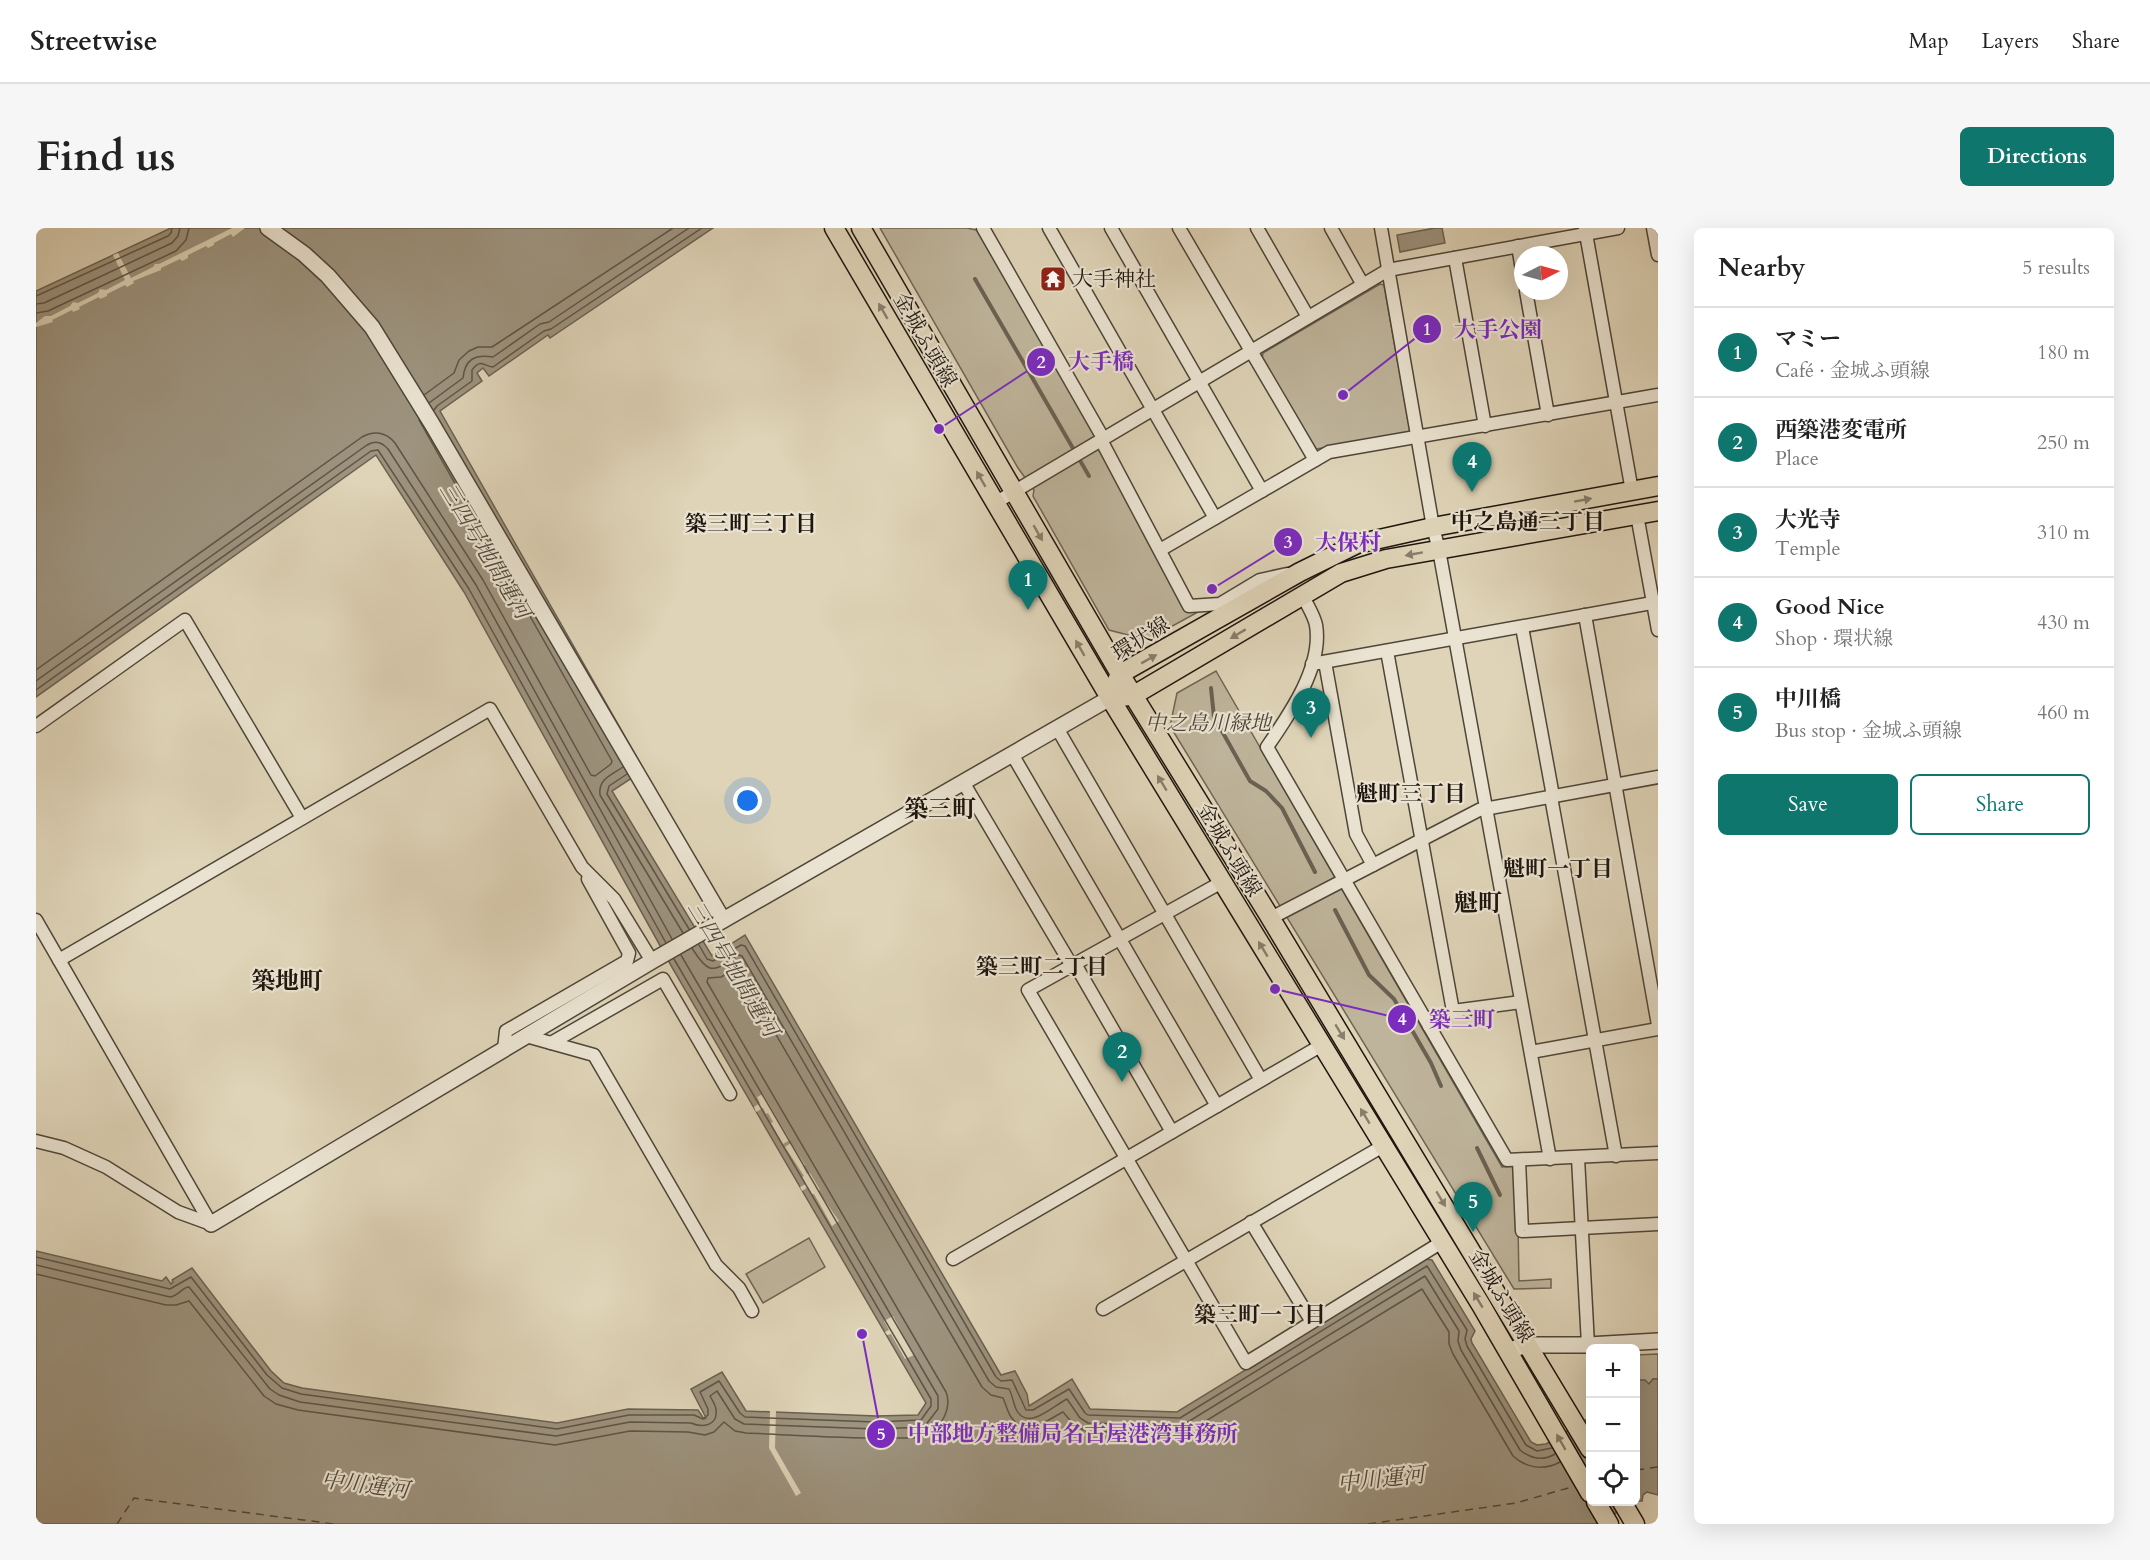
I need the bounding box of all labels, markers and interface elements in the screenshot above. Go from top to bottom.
text: Streetwise [30,22,158,60]
text: Map [1909,27,1949,56]
text: Layers [1982,27,2039,56]
text: Share [2072,27,2120,56]
button: Directions [1960,127,2114,186]
text: Find us [36,128,176,185]
north arrow [1514,246,1568,300]
text: Nearby [1718,250,1806,285]
text: 5 results [2022,254,2090,281]
temple icon: 大手神社 [1038,264,1068,294]
place label: 大手神社 [1072,265,1156,294]
street label: 金城ふ頭線 [886,287,964,393]
one-way arrow [877,303,888,319]
callout: 大手公園 [1412,309,1554,349]
text: 大手公園 [1454,315,1542,345]
text: 1 [1422,317,1432,342]
text: マミー [1775,324,1841,354]
text: 1 [1732,339,1743,366]
text: 180 m [2037,339,2090,366]
callout: 大手橋 [1026,342,1146,382]
text: 大手橋 [1068,347,1134,377]
text: 2 [1036,350,1046,375]
text: Café · 金城ふ頭線 [1775,357,1930,384]
text: 西築港変電所 [1775,415,1907,445]
text: 2 [1732,429,1743,456]
text: 250 m [2037,429,2090,456]
pin: 4 [1452,442,1492,492]
text: Place [1775,445,1819,472]
one-way arrow [977,471,987,488]
water label: 三四号地間運河 [432,477,540,628]
one-way arrow [1573,495,1592,504]
text: 大光寺 [1775,505,1841,535]
district label: 中之島通三丁目 [1451,507,1605,537]
district label: 築三町三丁目 [685,509,817,539]
text: 3 [1732,519,1743,546]
text: 310 m [2037,519,2090,546]
callout: 大保村 [1273,522,1393,562]
one-way arrow [1033,525,1044,541]
text: 大保村 [1315,528,1381,558]
text: 3 [1283,530,1293,555]
text: Temple [1775,535,1840,562]
one-way arrow [1405,550,1424,559]
pin: 1 [1008,560,1048,610]
text: Good Nice [1775,592,1885,622]
text: 4 [1732,609,1743,636]
text: 430 m [2037,609,2090,636]
street label: 環状線 [1107,610,1175,668]
text: Shop · 環状線 [1775,625,1893,652]
one-way arrow [1230,628,1246,639]
one-way arrow [1075,639,1085,656]
one-way arrow [1140,654,1157,664]
text: 中川橋 [1775,684,1841,714]
pin: 3 [1292,688,1330,738]
text: 5 [1732,699,1743,726]
text: 460 m [2037,699,2090,726]
park label: 中之島川緑地 [1145,709,1273,738]
text: Bus stop · 金城ふ頭線 [1775,717,1962,744]
button: Save [1718,774,1898,835]
button: Share [1910,774,2090,835]
one-way arrow [1156,775,1167,791]
district label: 魁町三丁目 [1356,779,1466,809]
your location [733,786,762,815]
district label: 築三町 [904,793,976,826]
street label: 金城ふ頭線 [1190,798,1268,902]
district label: 魁町一丁目 [1503,854,1613,884]
district label: 魁町 [1454,887,1502,920]
water label: 三四号地間運河 [680,895,788,1046]
one-way arrow [1258,941,1269,957]
district label: 築三町二丁目 [976,952,1108,982]
district label: 築地町 [251,965,323,998]
callout: 築三町 [1387,999,1507,1039]
text: 築三町 [1429,1005,1495,1035]
text: 4 [1397,1007,1407,1032]
one-way arrow [1334,1024,1345,1040]
pin: 2 [1102,1032,1142,1082]
one-way arrow [1360,1107,1370,1124]
pin: 5 [1454,1182,1492,1232]
one-way arrow [1435,1191,1446,1207]
street label: 金城ふ頭線 [1462,1244,1540,1348]
one-way arrow [1472,1292,1483,1308]
district label: 築三町一丁目 [1194,1300,1326,1330]
map controls [1586,1344,1640,1506]
button: + [1586,1344,1640,1398]
button: − [1586,1398,1640,1452]
callout: 中部地方整備局名古屋港湾事務所 [866,1414,1250,1454]
text: 中部地方整備局名古屋港湾事務所 [908,1419,1238,1449]
text: 5 [876,1422,886,1447]
one-way arrow [1556,1434,1567,1450]
button: locate [1586,1452,1640,1506]
water label: 中川運河 [1336,1459,1430,1499]
water label: 中川運河 [319,1465,414,1506]

